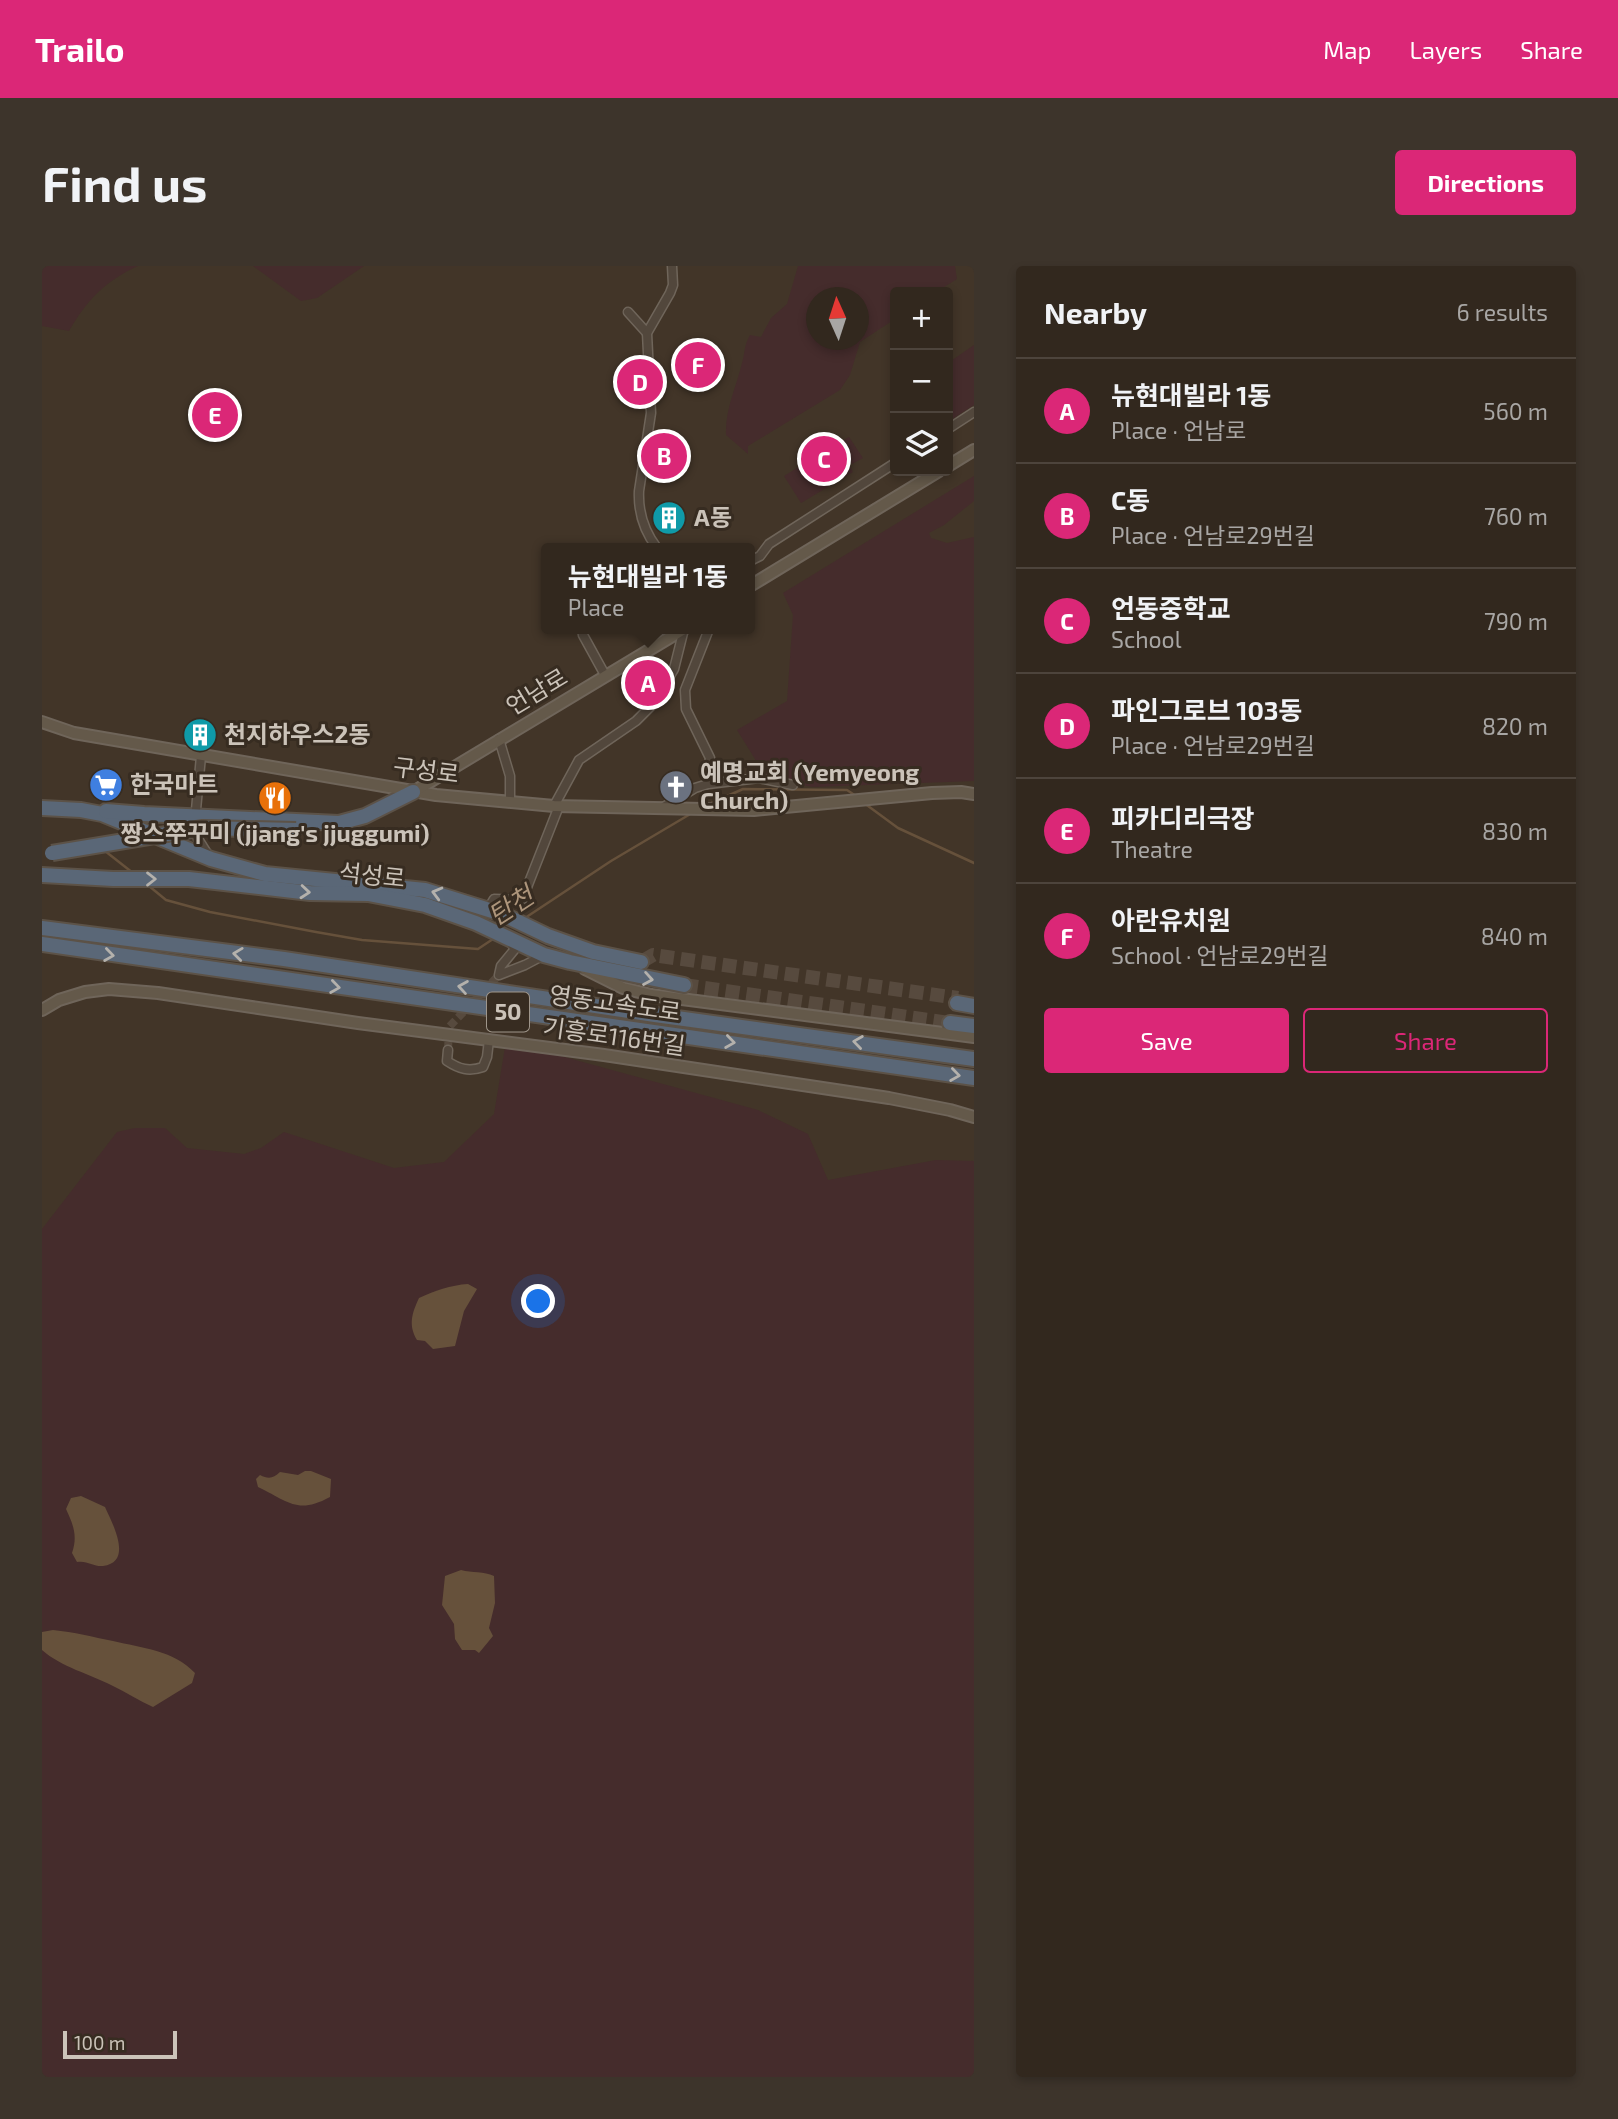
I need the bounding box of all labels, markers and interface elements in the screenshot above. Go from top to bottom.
text: Trailo [35,29,125,69]
text: Map [1323,35,1371,64]
text: Layers [1409,35,1482,64]
text: Share [1520,35,1583,64]
button: Directions [1395,150,1576,215]
text: Find us [42,153,207,212]
north arrow [806,287,869,350]
map controls [890,287,953,476]
button: + [890,287,953,350]
text: Nearby [1044,294,1147,330]
text: 6 results [1457,298,1548,326]
pin: F [675,339,721,391]
button: − [890,350,953,413]
pin: D [617,356,663,408]
text: 뉴현대빌라 1동 [1111,379,1271,410]
pin: E [192,389,238,441]
text: A [1059,397,1075,425]
text: 560 m [1483,397,1548,425]
button: layers [890,413,953,476]
text: Place · 언남로 [1111,416,1247,444]
pin: B [641,430,687,482]
pin: C [801,433,847,485]
text: C동 [1111,484,1150,515]
building icon: A동 [650,499,688,537]
place label: A동 [694,502,732,531]
text: B [1060,502,1074,530]
text: 760 m [1484,502,1548,530]
text: Place · 언남로29번길 [1111,521,1315,549]
popup [541,543,755,634]
text: 뉴현대빌라 1동 [568,560,728,591]
text: 언동중학교 [1111,592,1231,623]
text: Place [568,593,624,621]
text: C [1060,607,1074,635]
text: 790 m [1484,607,1548,635]
text: School [1111,625,1181,653]
pin: A [625,657,671,709]
street label: 언남로 [500,661,572,720]
text: 파인그로브 103동 [1111,694,1303,725]
text: D [1059,712,1075,740]
text: 820 m [1482,712,1548,740]
building icon: 천지하우스2동 [181,716,219,754]
place label: 천지하우스2동 [224,719,370,748]
text: Place · 언남로29번길 [1111,731,1315,759]
street label: 구성로 [392,751,461,788]
place label: 예명교회 (Yemyeong Church) [700,757,919,814]
supermarket icon: 한국마트 [87,766,125,804]
church icon: 예명교회 (Yemyeong Church) [657,768,695,806]
place label: 한국마트 [130,769,218,798]
restaurant icon: 짱스쭈꾸미 (jjang's jjuggumi) [256,779,294,817]
text: 피카디리극장 [1111,802,1255,833]
text: E [1060,817,1074,845]
text: 830 m [1482,817,1548,845]
place label: 짱스쭈꾸미 (jjang's jjuggumi) [121,818,429,847]
text: Theatre [1111,835,1193,863]
street label: 석성로 [338,857,407,892]
one-way arrow [146,871,157,887]
water label: 탄천 [482,877,541,931]
one-way arrow [300,884,311,899]
one-way arrow [431,887,443,902]
text: 아란유치원 [1111,904,1231,935]
text: F [1061,922,1073,950]
text: 840 m [1481,922,1548,950]
text: School · 언남로29번길 [1111,941,1328,969]
one-way arrow [232,946,244,961]
one-way arrow [104,947,115,962]
one-way arrow [642,970,654,985]
one-way arrow [329,979,341,994]
street label: 영동고속도로 [548,979,683,1026]
one-way arrow [457,980,469,995]
road number: 50 [487,992,529,1032]
button: Save [1044,1008,1289,1073]
button: Share [1303,1008,1548,1073]
street label: 기흥로116번길 [541,1011,687,1060]
one-way arrow [724,1035,736,1050]
one-way arrow [852,1035,864,1050]
one-way arrow [949,1068,961,1083]
your location [521,1284,555,1318]
scale bar [63,2028,177,2060]
text: 100 m [74,2031,125,2054]

